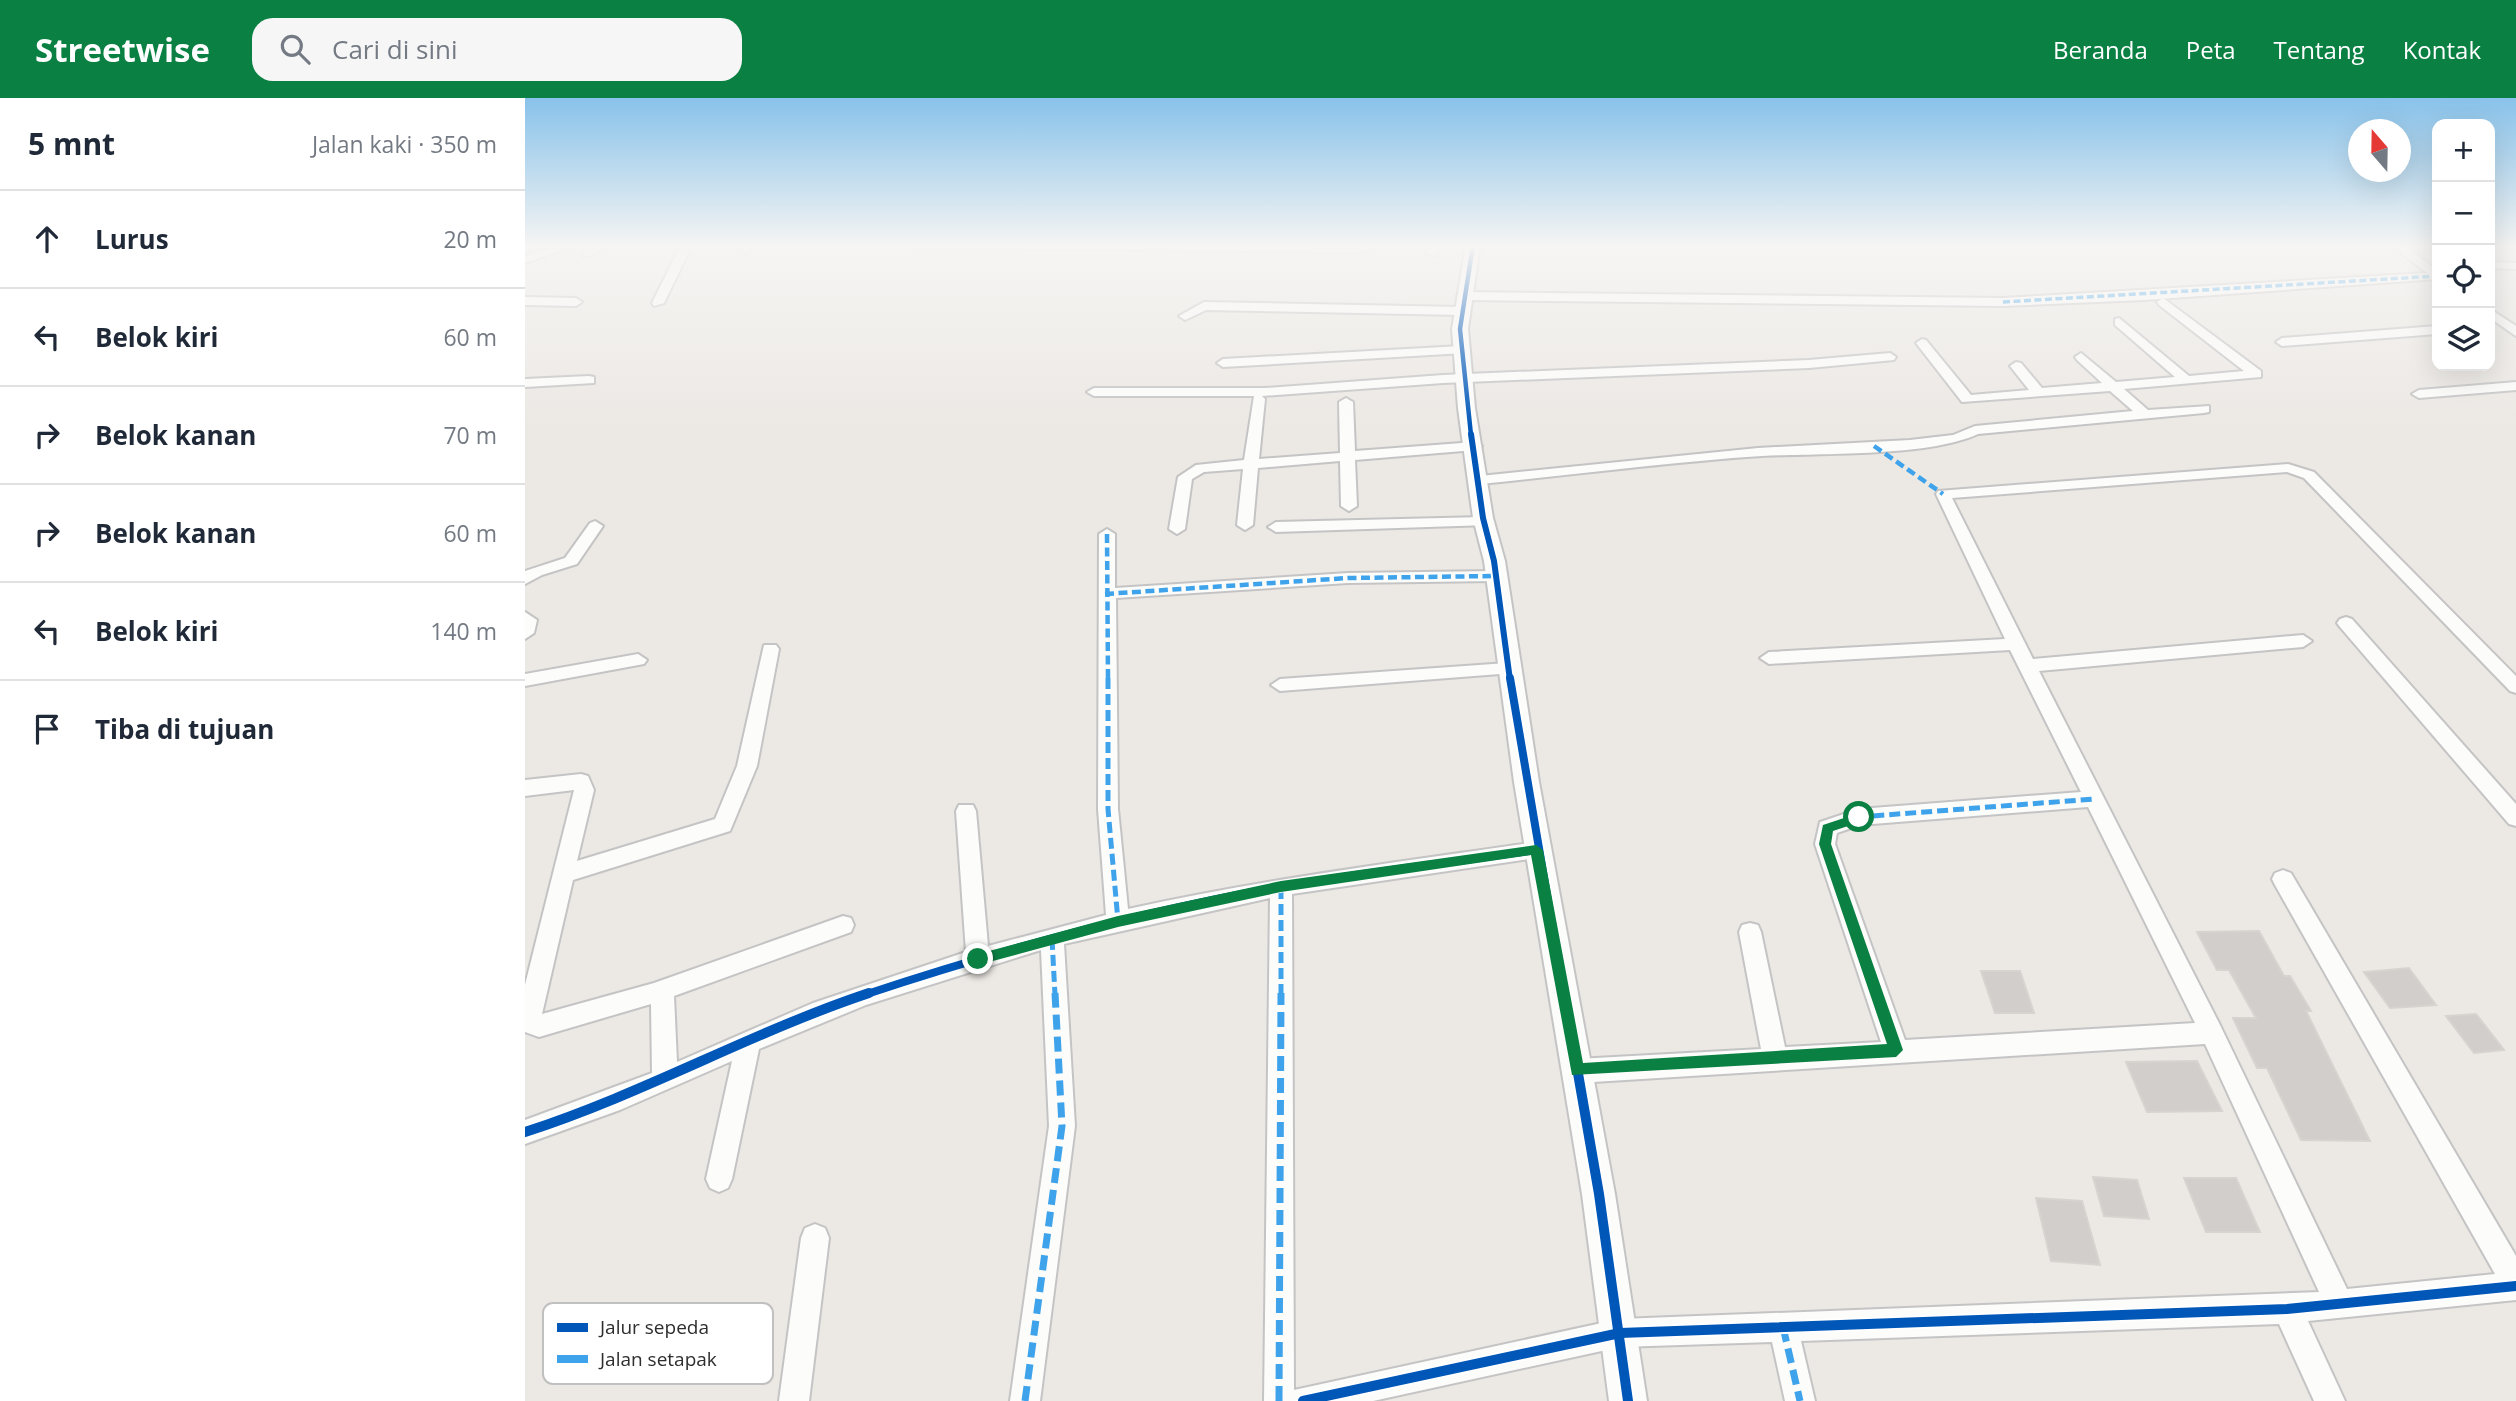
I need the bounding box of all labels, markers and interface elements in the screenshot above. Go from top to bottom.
search box [252,18,742,81]
text: Streetwise [35,27,210,72]
icon: search [276,30,314,68]
text: Cari di sini [332,31,458,67]
text: Beranda [2053,33,2148,66]
text: Peta [2186,33,2236,66]
text: Tentang [2274,33,2365,66]
text: Kontak [2403,33,2481,66]
north arrow [2348,119,2411,182]
map controls [2432,119,2495,371]
button: + [2432,119,2495,182]
text: 5 mnt [28,123,115,164]
text: Jalan kaki · 350 m [312,128,497,160]
button: − [2432,182,2495,245]
icon: ahead [28,220,66,258]
text: Lurus [95,221,169,257]
text: 20 m [443,223,497,255]
button: locate [2432,245,2495,308]
button: layers [2432,308,2495,371]
icon: left [28,318,66,356]
text: Belok kiri [95,319,219,355]
text: 60 m [443,321,497,353]
icon: right [28,416,66,454]
text: Belok kanan [95,417,256,453]
text: 70 m [443,419,497,451]
icon: right [28,514,66,552]
text: Belok kanan [95,515,256,551]
text: 60 m [443,517,497,549]
icon: left [28,612,66,650]
text: Belok kiri [95,613,219,649]
text: 140 m [430,615,497,647]
icon: arrive [28,710,66,748]
text: Tiba di tujuan [95,711,274,747]
route start [1843,801,1874,832]
route end [962,943,993,974]
legend [543,1303,773,1384]
text: Jalur sepeda [598,1314,709,1340]
text: Jalan setapak [598,1346,717,1372]

